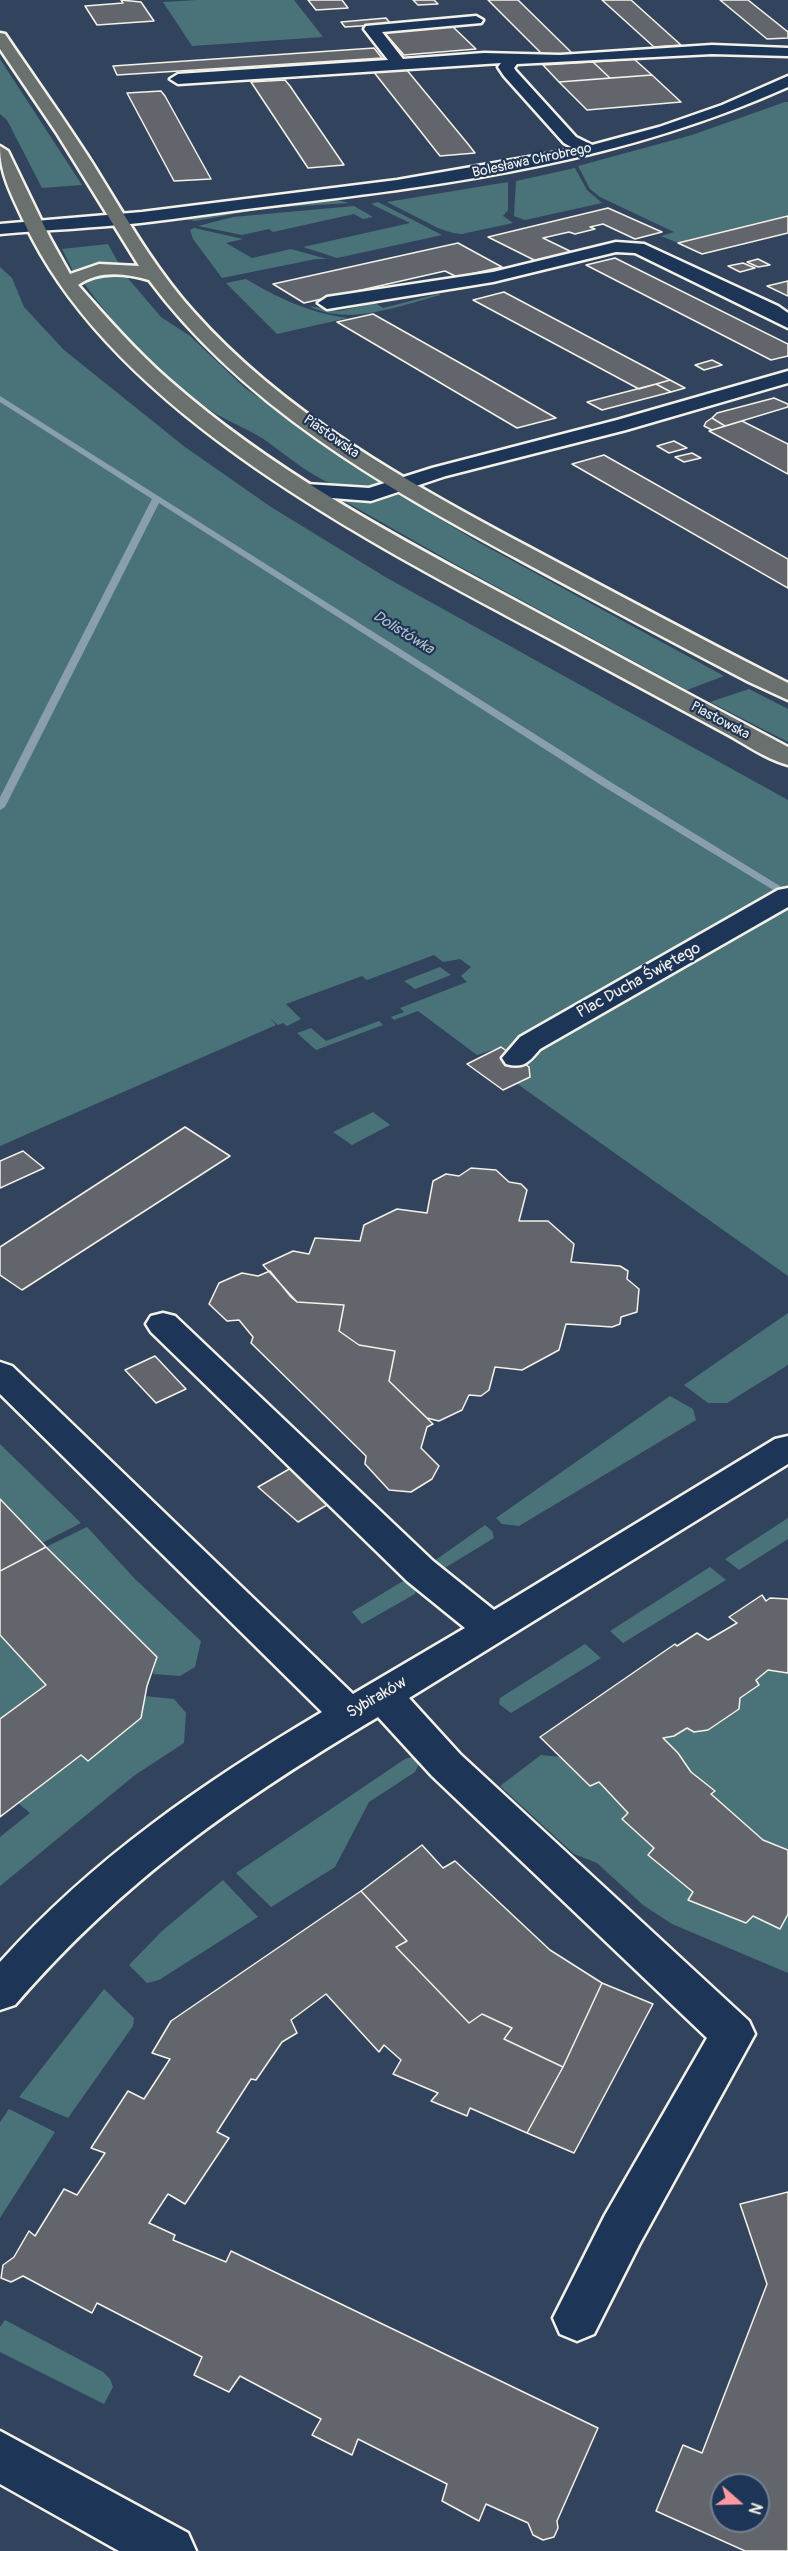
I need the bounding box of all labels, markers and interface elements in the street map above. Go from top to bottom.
street label: Bolesława Chrobrego [471,140,593,182]
street label: Piastowska [300,412,362,462]
water label: Dolistówka [369,607,437,659]
street label: Piastowska [688,699,752,743]
street label: Plac Ducha Świętego [574,939,704,1023]
street label: Sybiraków [344,1673,410,1723]
north arrow [710,2473,770,2533]
text: N [744,2500,766,2517]

